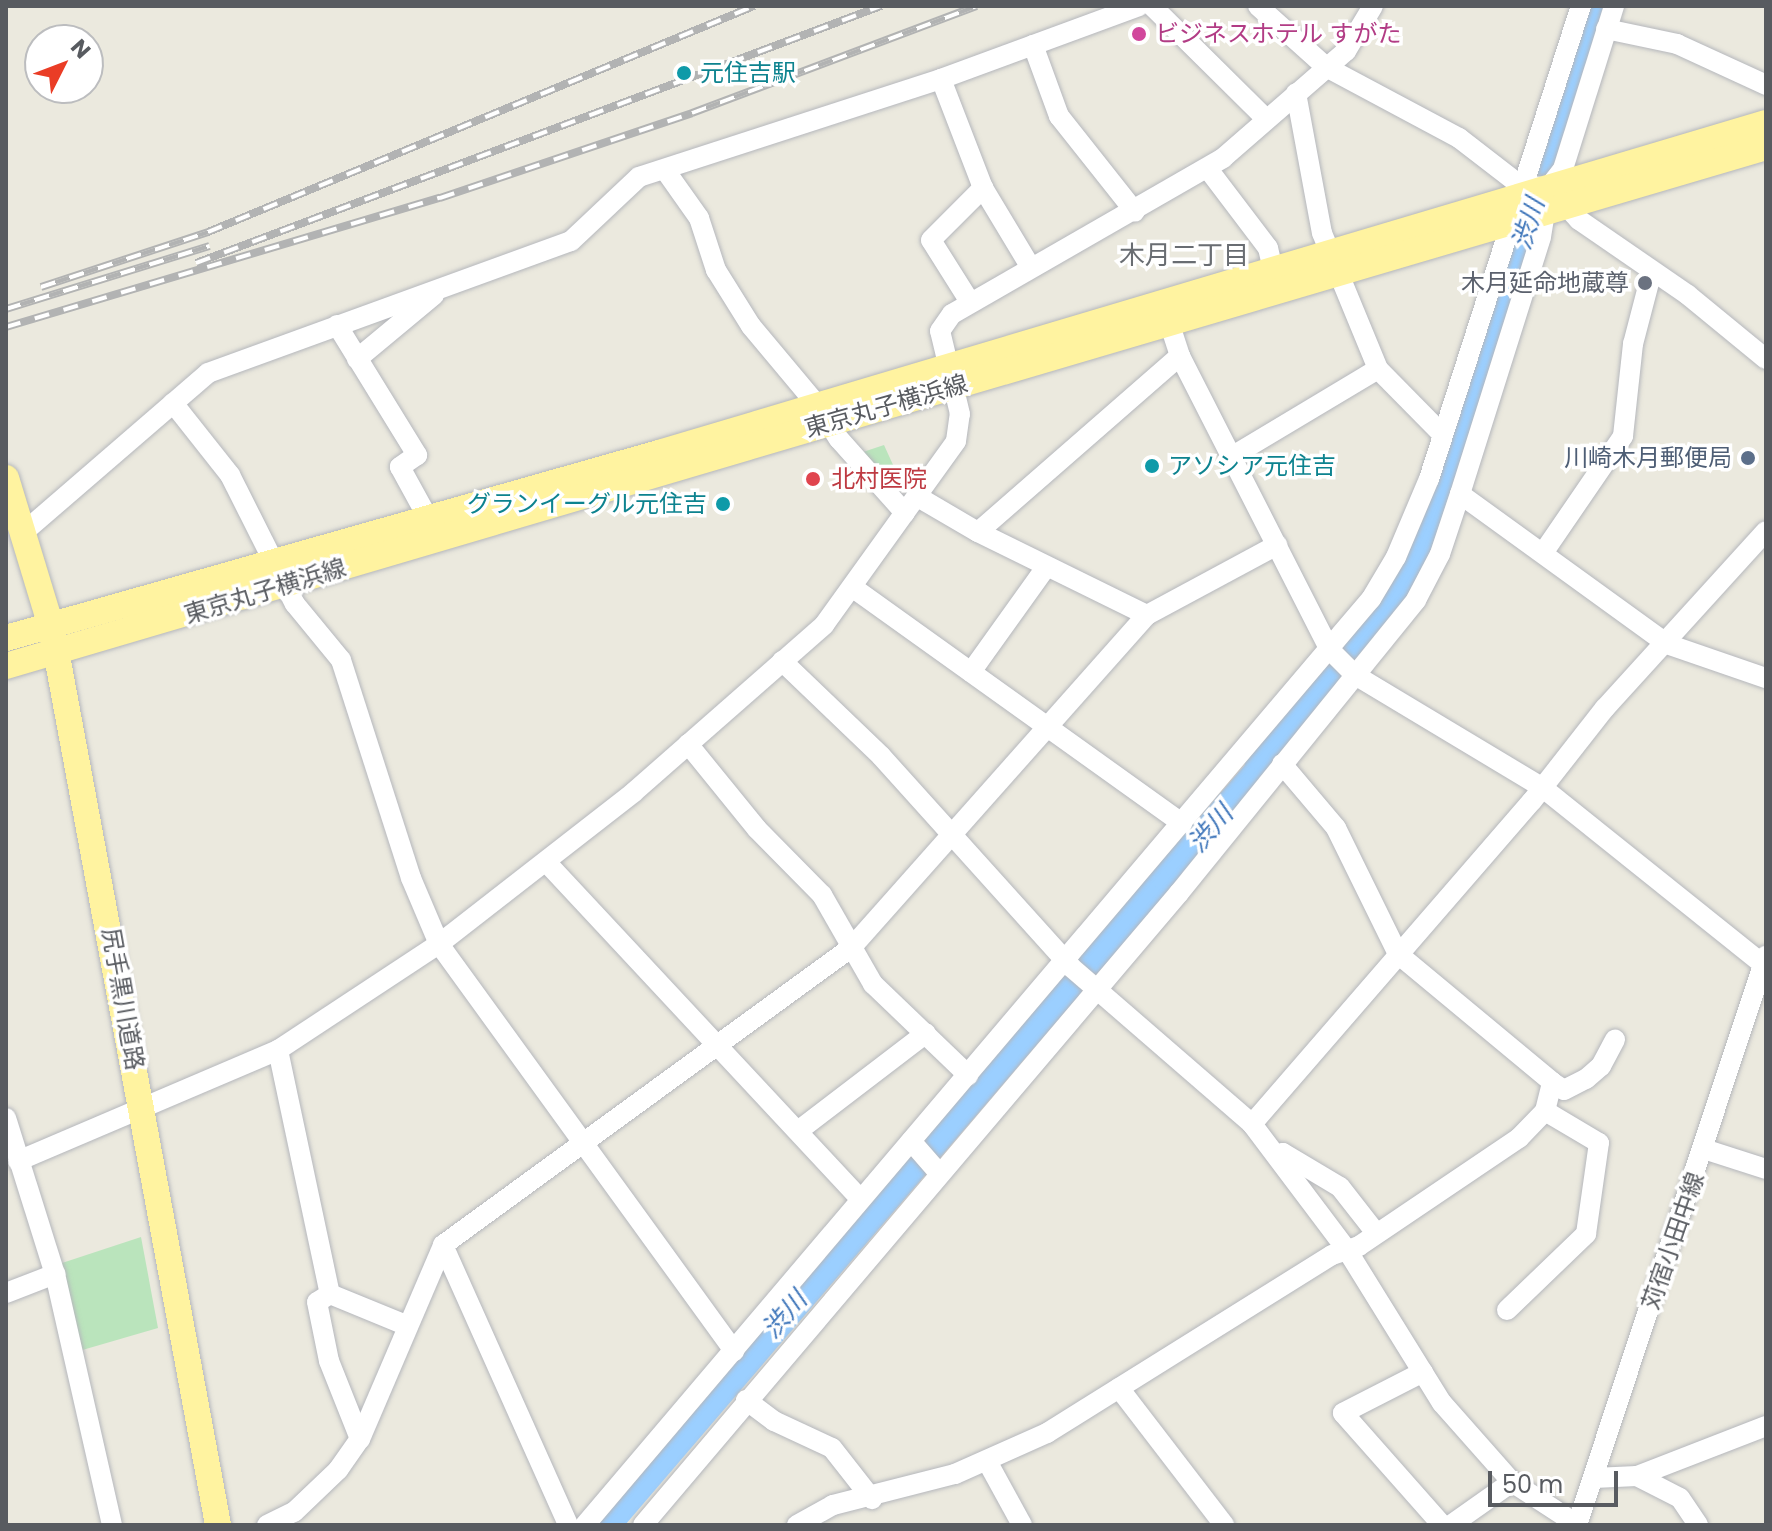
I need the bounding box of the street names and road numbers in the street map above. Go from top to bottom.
street label: 東京丸子横浜線 [801,369,971,443]
street label: 東京丸子横浜線 [180,553,350,629]
street label: 尻手黒川道路 [96,926,150,1072]
street label: 苅宿小田中線 [1636,1168,1710,1314]

